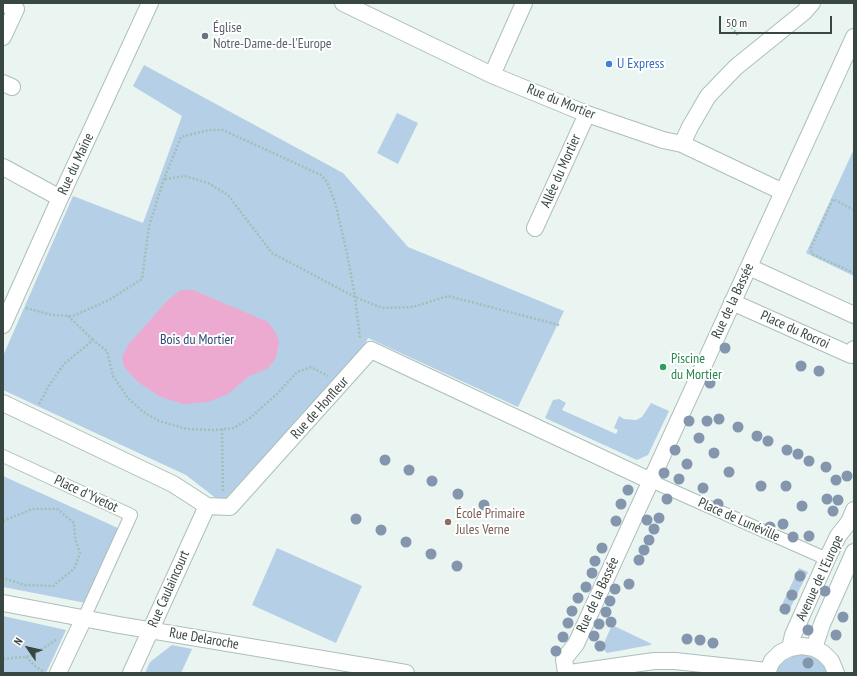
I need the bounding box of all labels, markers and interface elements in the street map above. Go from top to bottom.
scale bar [721,8,834,34]
text: 50 m [726,15,747,30]
place label: Église Notre-Dame-de-l'Europe [213,20,332,52]
marker: Église Notre-Dame-de-l'Europe [200,31,210,41]
place label: U Express [617,56,664,72]
marker: U Express [604,59,614,69]
street label: Rue du Mortier [524,81,598,123]
street label: Rue du Maine [54,130,98,198]
street label: Allée du Mortier [537,132,585,210]
street label: Rue de la Bassée [708,261,758,341]
street label: Place du Rocroi [758,307,832,353]
park label: Bois du Mortier [160,332,234,348]
place label: Piscine du Mortier [671,351,722,384]
marker: Piscine du Mortier [658,362,668,372]
street label: Rue de Honfleur [288,373,352,443]
street label: Place d'Yvetot [51,472,121,516]
street label: Place de Lunéville [696,495,782,545]
place label: École Primaire Jules Verne [456,506,525,538]
marker: École Primaire Jules Verne [443,517,453,527]
street label: Avenue de l'Europe [793,532,847,624]
street label: Rue Caulaincourt [145,548,193,630]
street label: Rue de la Bassée [573,555,623,635]
street label: Rue Delaroche [168,625,240,653]
north arrow [8,628,48,668]
text: N [11,635,26,648]

